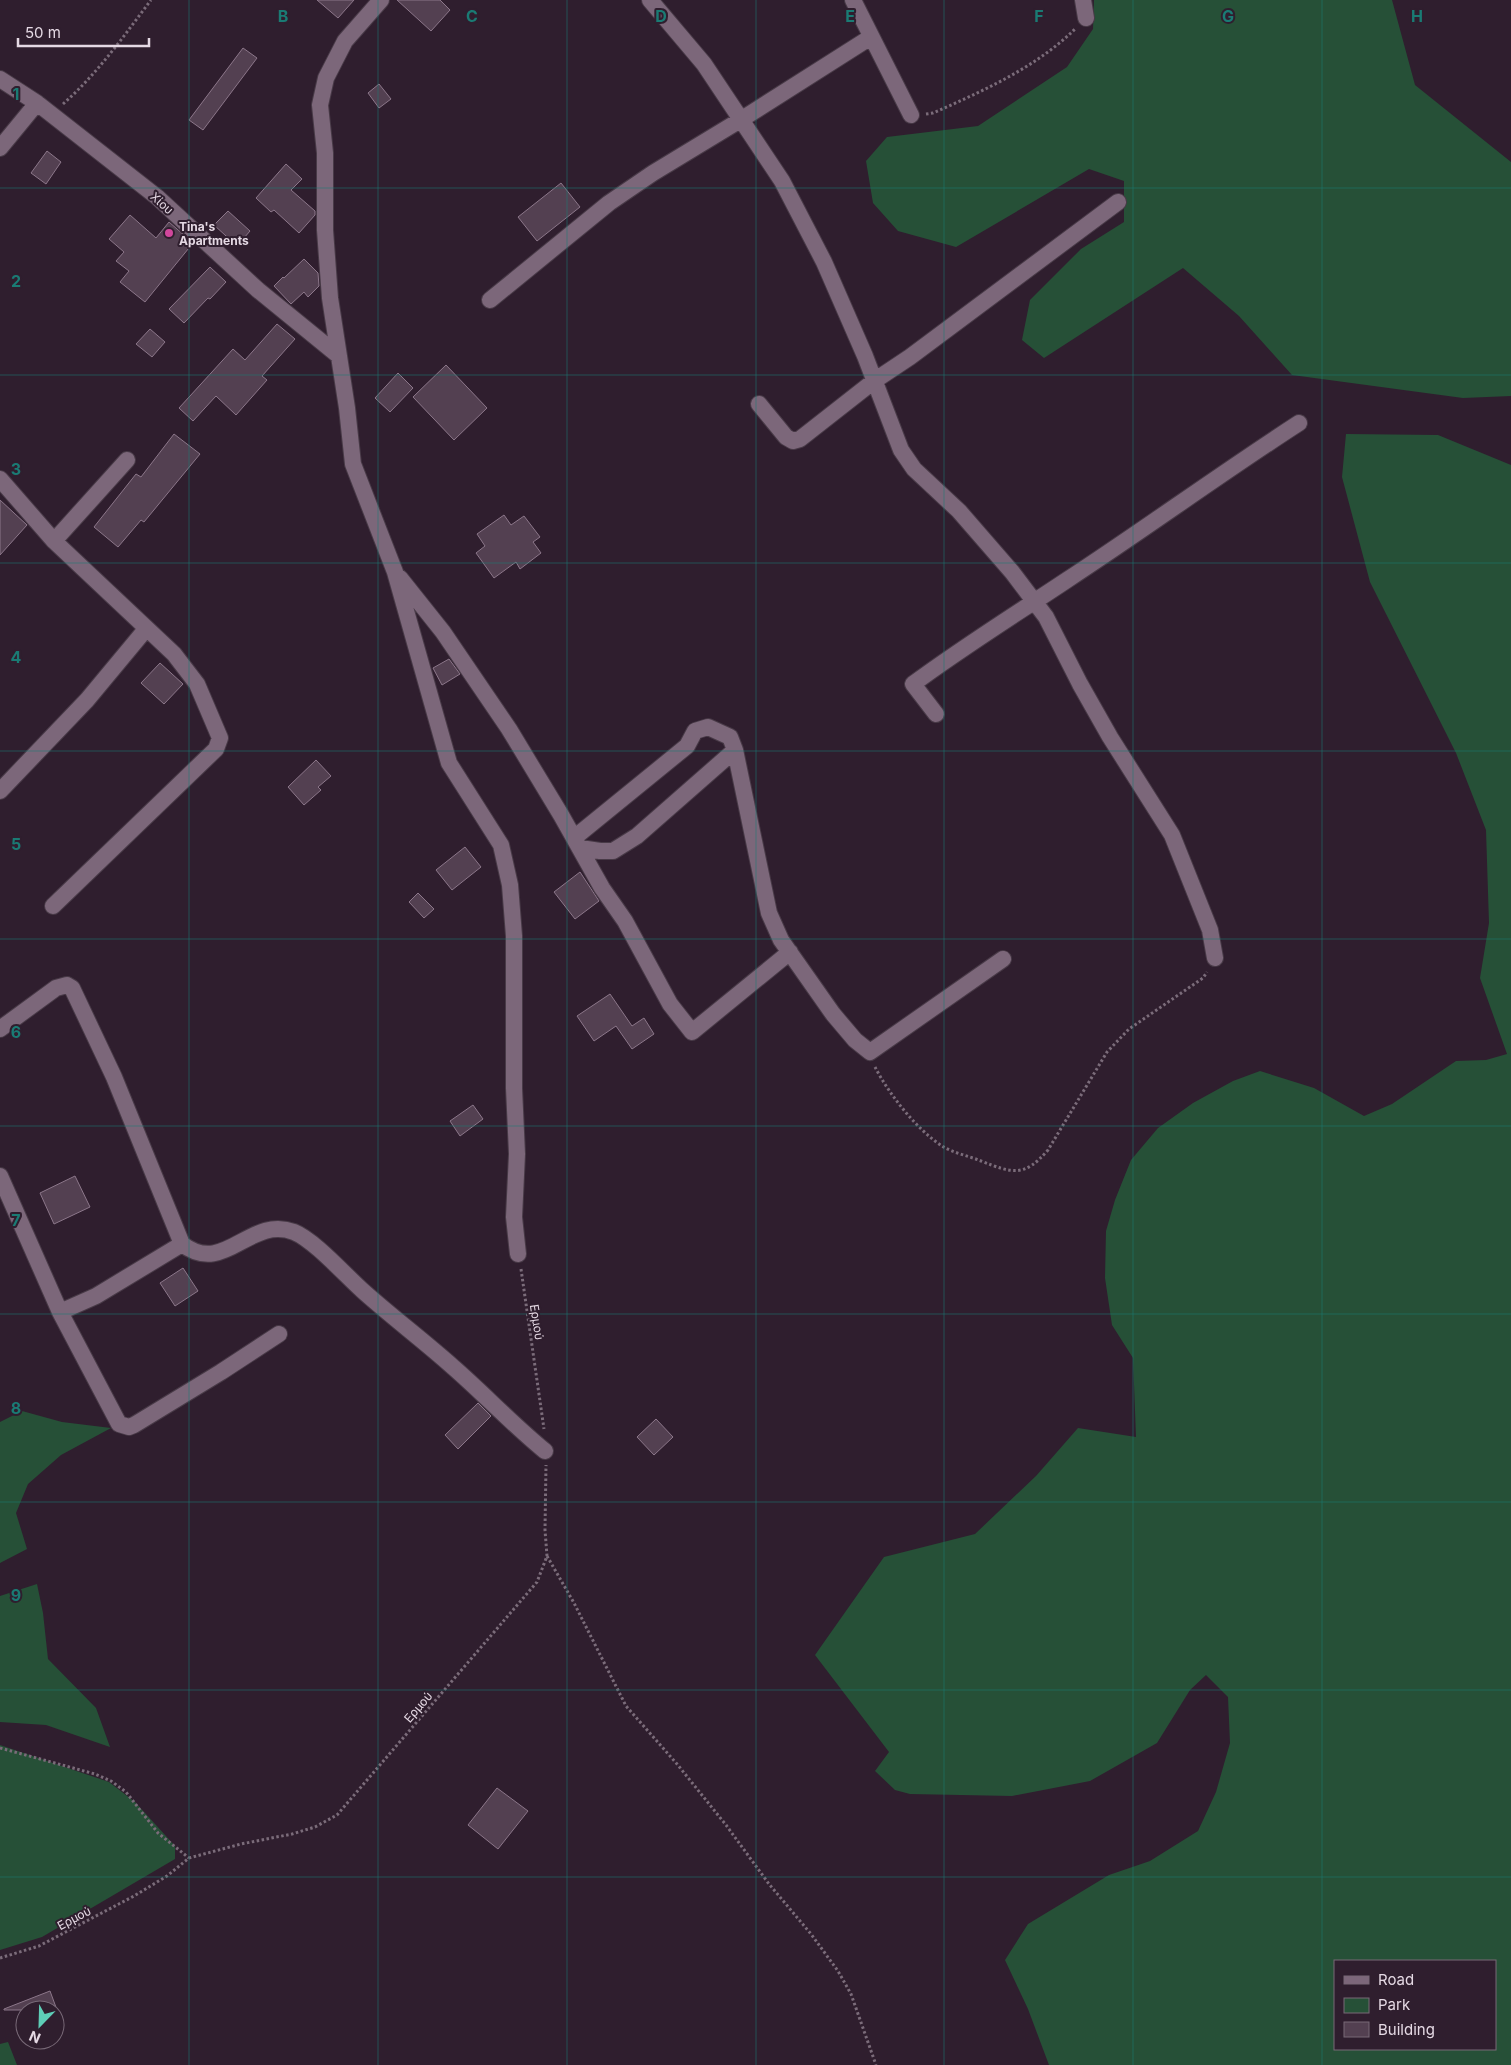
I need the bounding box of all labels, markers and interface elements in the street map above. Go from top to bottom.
text: B [278,6,288,26]
text: C [466,6,478,26]
text: D [655,6,667,26]
text: E [845,6,855,26]
text: F [1034,6,1044,26]
text: G [1222,6,1234,26]
text: H [1411,6,1423,26]
scale bar [18,15,149,47]
text: 50 m [25,23,61,42]
text: 1 [13,84,19,104]
street label: Χίου [147,189,177,217]
place label: Tina's Apartments [179,219,249,248]
marker: Tina's Apartments [163,227,175,239]
text: 2 [11,271,21,291]
text: 3 [11,459,21,479]
text: 4 [11,647,22,667]
text: 5 [11,834,21,854]
text: 6 [11,1022,21,1042]
text: 7 [11,1210,21,1230]
street label: Ερμού [527,1303,547,1341]
text: 8 [11,1398,21,1418]
text: 9 [11,1585,21,1605]
street label: Ερμού [401,1689,435,1725]
street label: Ερμού [55,1903,93,1933]
legend [1334,1960,1496,2050]
text: Road [1378,1970,1414,1989]
text: Park [1378,1995,1411,2014]
north arrow [15,2000,65,2050]
text: Building [1378,2020,1435,2039]
text: N [26,2028,43,2047]

